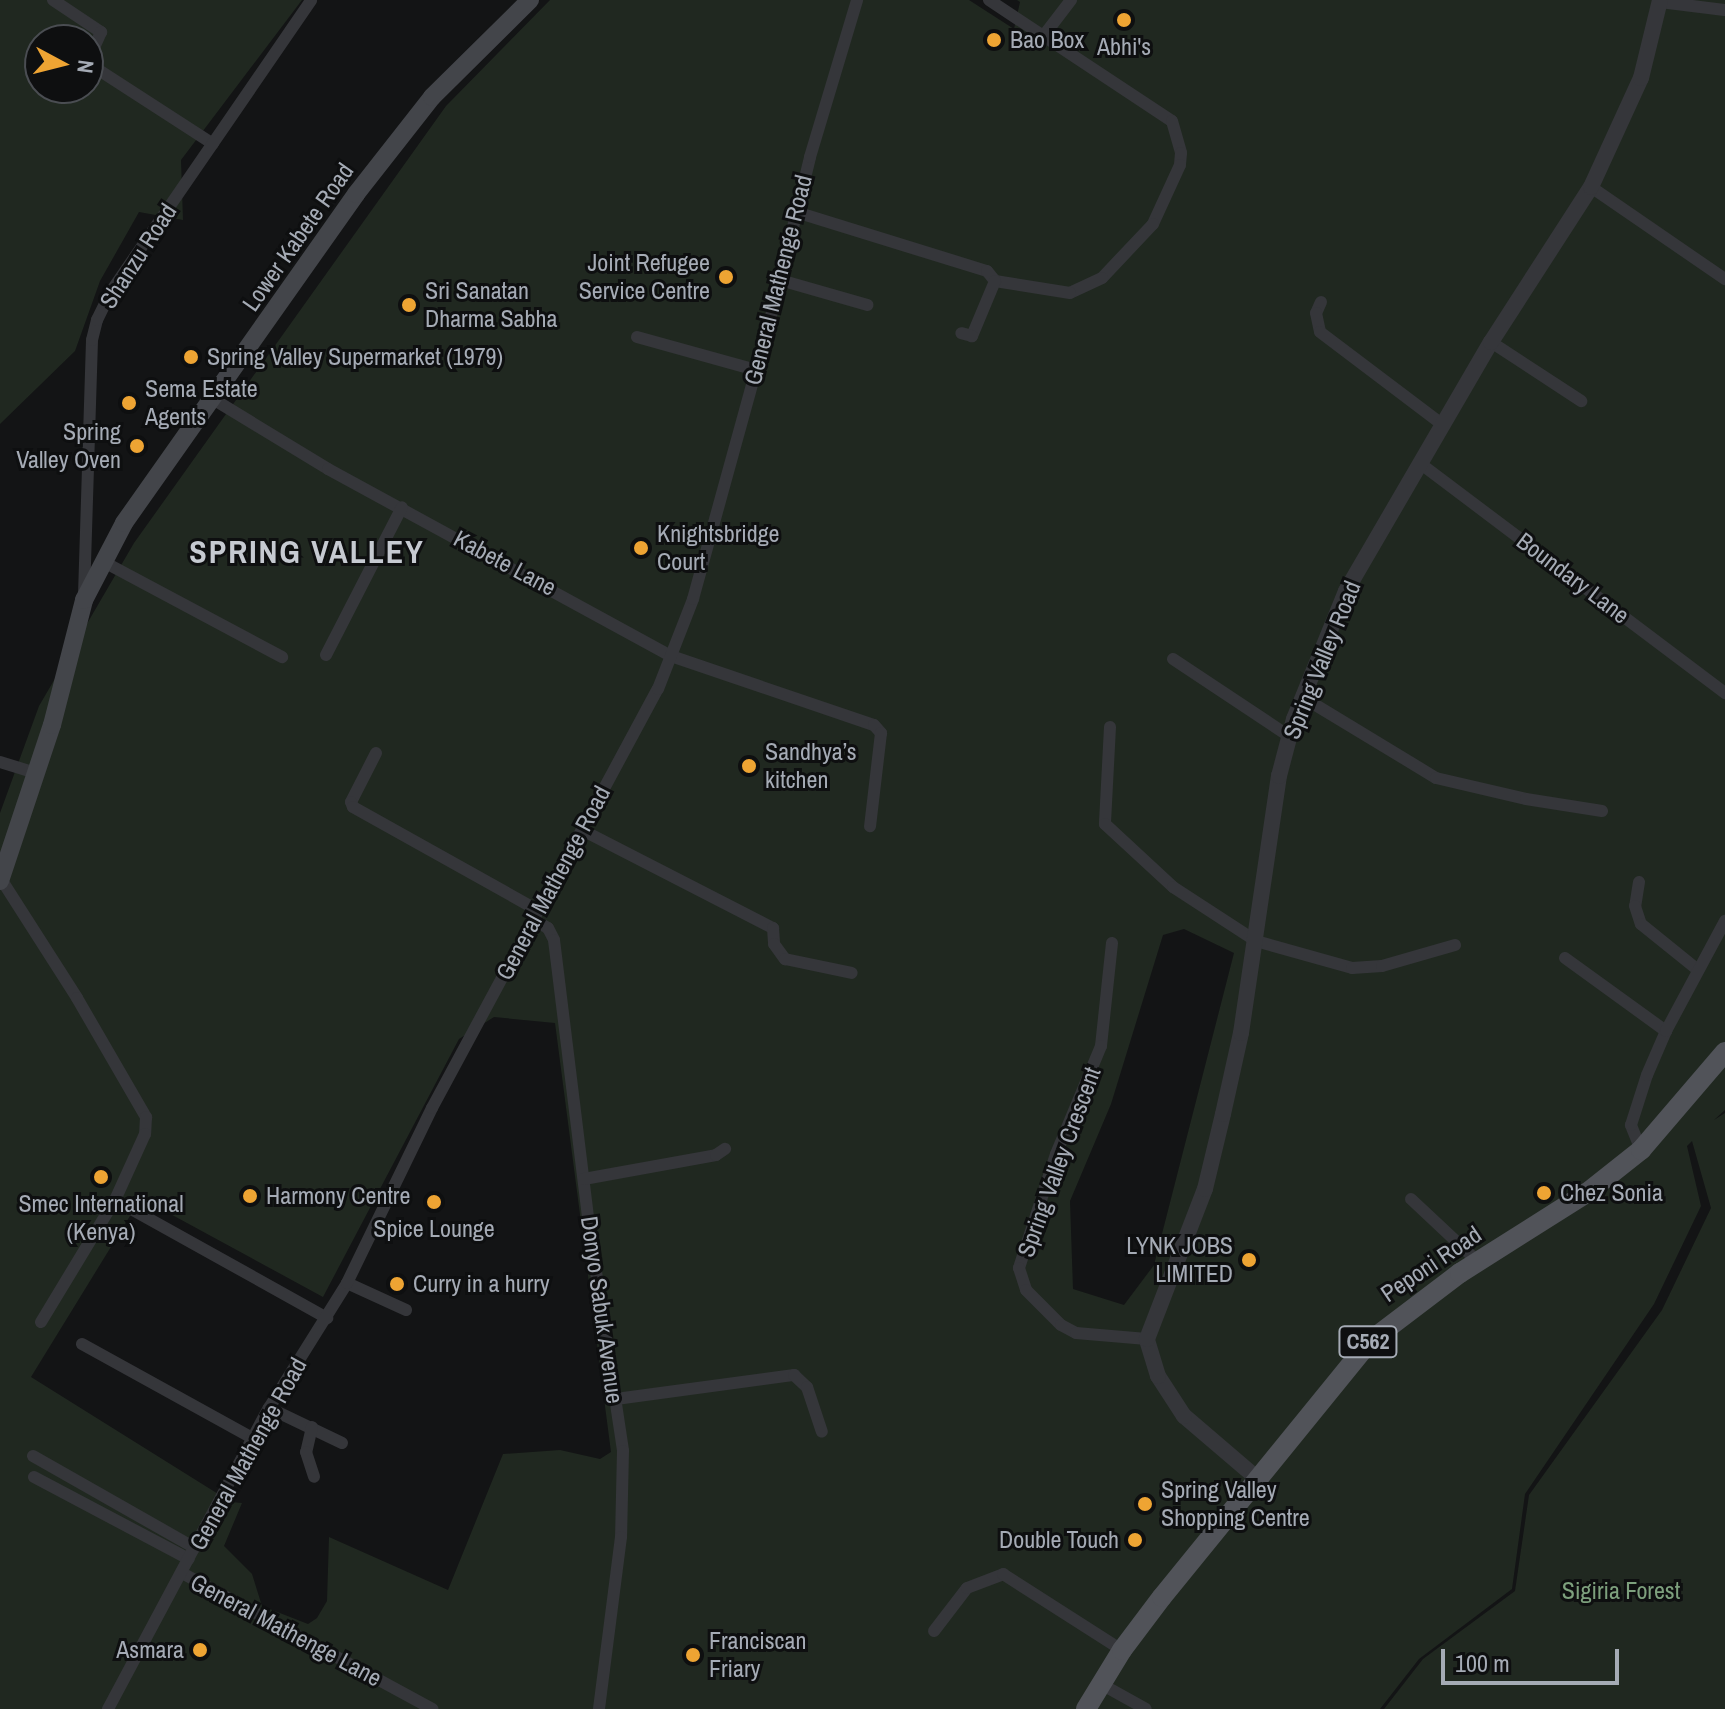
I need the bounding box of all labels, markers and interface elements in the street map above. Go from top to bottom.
marker: Abhi's [1115,11,1133,29]
north arrow [24,24,104,104]
place label: Bao Box [1010,26,1084,54]
marker: Bao Box [985,31,1003,49]
place label: Abhi's [1097,33,1151,61]
text: N [70,58,102,75]
street label: Lower Kabete Road [236,157,360,317]
street label: General Mathenge Road [738,172,818,388]
street label: Shanzu Road [93,198,183,314]
place label: Joint Refugee Service Centre [579,249,710,305]
marker: Joint Refugee Service Centre [717,268,735,286]
place label: Sri Sanatan Dharma Sabha [425,277,557,333]
marker: Sri Sanatan Dharma Sabha [400,296,418,314]
place label: Spring Valley Supermarket (1979) [207,343,503,371]
marker: Spring Valley Supermarket (1979) [182,348,200,366]
place label: Sema Estate Agents [145,375,258,431]
marker: Sema Estate Agents [120,394,138,412]
place label: Spring Valley Oven [16,418,121,474]
marker: Spring Valley Oven [128,437,146,455]
place label: Knightsbridge Court [657,520,780,576]
street label: Kabete Lane [449,524,561,602]
street label: Boundary Lane [1511,526,1635,630]
district label: SPRING VALLEY [189,533,425,571]
marker: Knightsbridge Court [632,539,650,557]
street label: Spring Valley Road [1277,577,1367,743]
place label: Sandhya’s kitchen [765,738,857,794]
marker: Sandhya’s kitchen [740,757,758,775]
street label: General Mathenge Road [490,781,616,985]
street label: Spring Valley Crescent [1011,1063,1107,1261]
marker: Smec International (Kenya) [92,1168,110,1186]
place label: Chez Sonia [1560,1179,1663,1207]
place label: Harmony Centre [266,1182,410,1210]
marker: Chez Sonia [1535,1184,1553,1202]
marker: Harmony Centre [241,1187,259,1205]
place label: Smec International (Kenya) [18,1190,184,1246]
marker: Spice Lounge [425,1193,443,1211]
street label: Donyo Sabuk Avenue [575,1214,629,1406]
place label: Spice Lounge [373,1215,495,1243]
street label: Peponi Road [1375,1220,1487,1308]
place label: LYNK JOBS LIMITED [1126,1232,1233,1288]
marker: LYNK JOBS LIMITED [1240,1251,1258,1269]
place label: Curry in a hurry [413,1270,550,1298]
marker: Curry in a hurry [388,1275,406,1293]
road number: C562 [1338,1324,1398,1360]
street label: General Mathenge Road [183,1353,313,1555]
place label: Spring Valley Shopping Centre [1161,1476,1310,1532]
marker: Spring Valley Shopping Centre [1136,1495,1154,1513]
place label: Double Touch [999,1526,1119,1554]
marker: Double Touch [1126,1531,1144,1549]
street label: General Mathenge Lane [186,1567,386,1693]
park label: Sigiria Forest [1562,1577,1680,1605]
place label: Franciscan Friary [709,1627,806,1683]
scale bar [1445,1633,1623,1683]
place label: Asmara [116,1636,184,1664]
marker: Asmara [191,1641,209,1659]
marker: Franciscan Friary [684,1646,702,1664]
text: 100 m [1455,1647,1510,1679]

